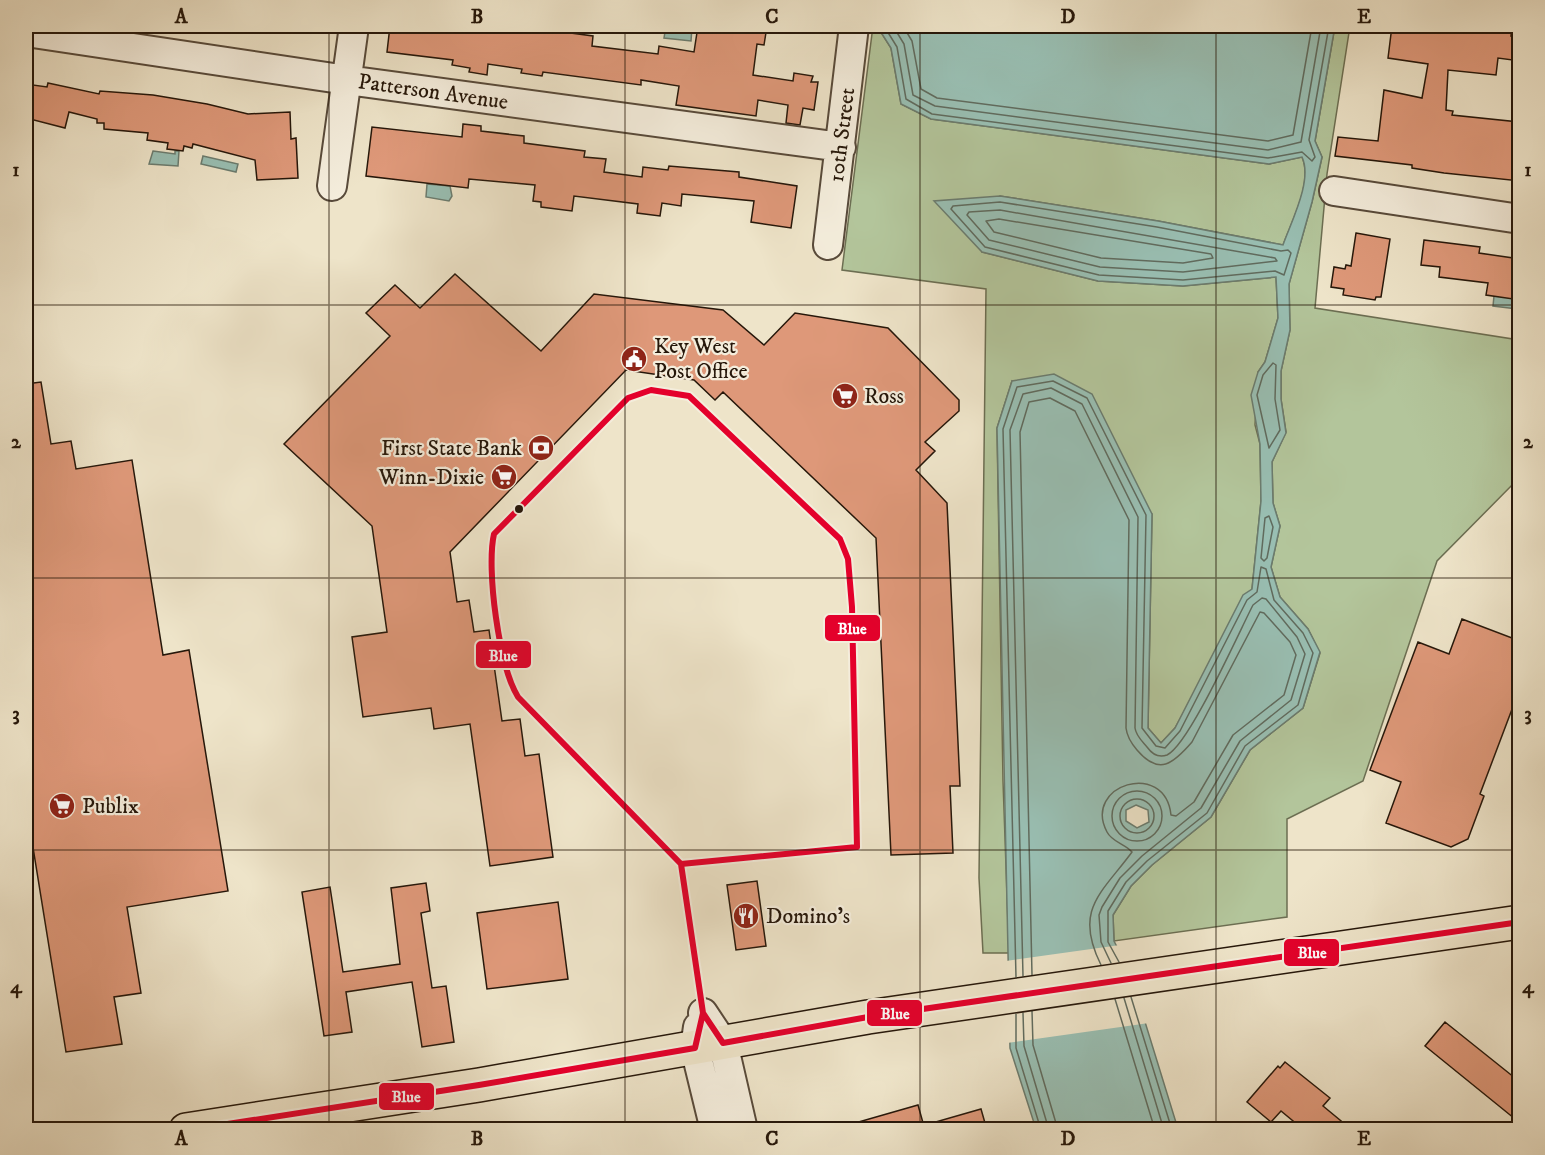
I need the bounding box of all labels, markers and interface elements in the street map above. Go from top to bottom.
text: A [174,5,189,30]
text: B [471,5,483,30]
text: C [765,5,779,30]
text: D [1061,5,1076,30]
text: E [1357,5,1371,30]
street label: Patterson Avenue [356,68,510,116]
street label: 10th Street [823,86,861,184]
text: 1 [12,158,20,183]
text: 1 [1524,158,1532,183]
place label: Key West Post Office [654,333,748,385]
public building icon: Key West Post Office [619,344,649,374]
supermarket icon: Ross [830,381,860,411]
place label: Ross [864,383,904,410]
text: 2 [11,430,22,455]
text: 2 [1523,430,1534,455]
bank icon: First State Bank [526,433,556,463]
place label: First State Bank [381,435,522,462]
supermarket icon: Winn-Dixie [489,462,519,492]
place label: Winn-Dixie [378,464,484,491]
unlabelled marker [513,503,525,515]
line badge: Blue [824,614,881,642]
text: Blue [837,619,867,639]
line badge: Blue [475,640,532,669]
text: Blue [488,646,518,666]
text: 3 [12,702,20,727]
text: 3 [1524,702,1532,727]
supermarket icon: Publix [47,791,77,821]
place label: Publix [82,793,139,820]
restaurant icon: Domino's [731,901,761,931]
place label: Domino's [766,903,850,930]
line badge: Blue [1283,938,1340,967]
text: Blue [1297,943,1327,963]
text: 4 [10,975,23,1000]
text: 4 [1522,975,1535,1000]
line badge: Blue [866,999,923,1027]
text: Blue [880,1004,910,1024]
line badge: Blue [378,1082,435,1111]
text: Blue [391,1087,421,1107]
text: A [174,1127,189,1152]
text: B [471,1127,483,1152]
text: C [765,1127,779,1152]
text: D [1061,1127,1076,1152]
text: E [1357,1127,1371,1152]

